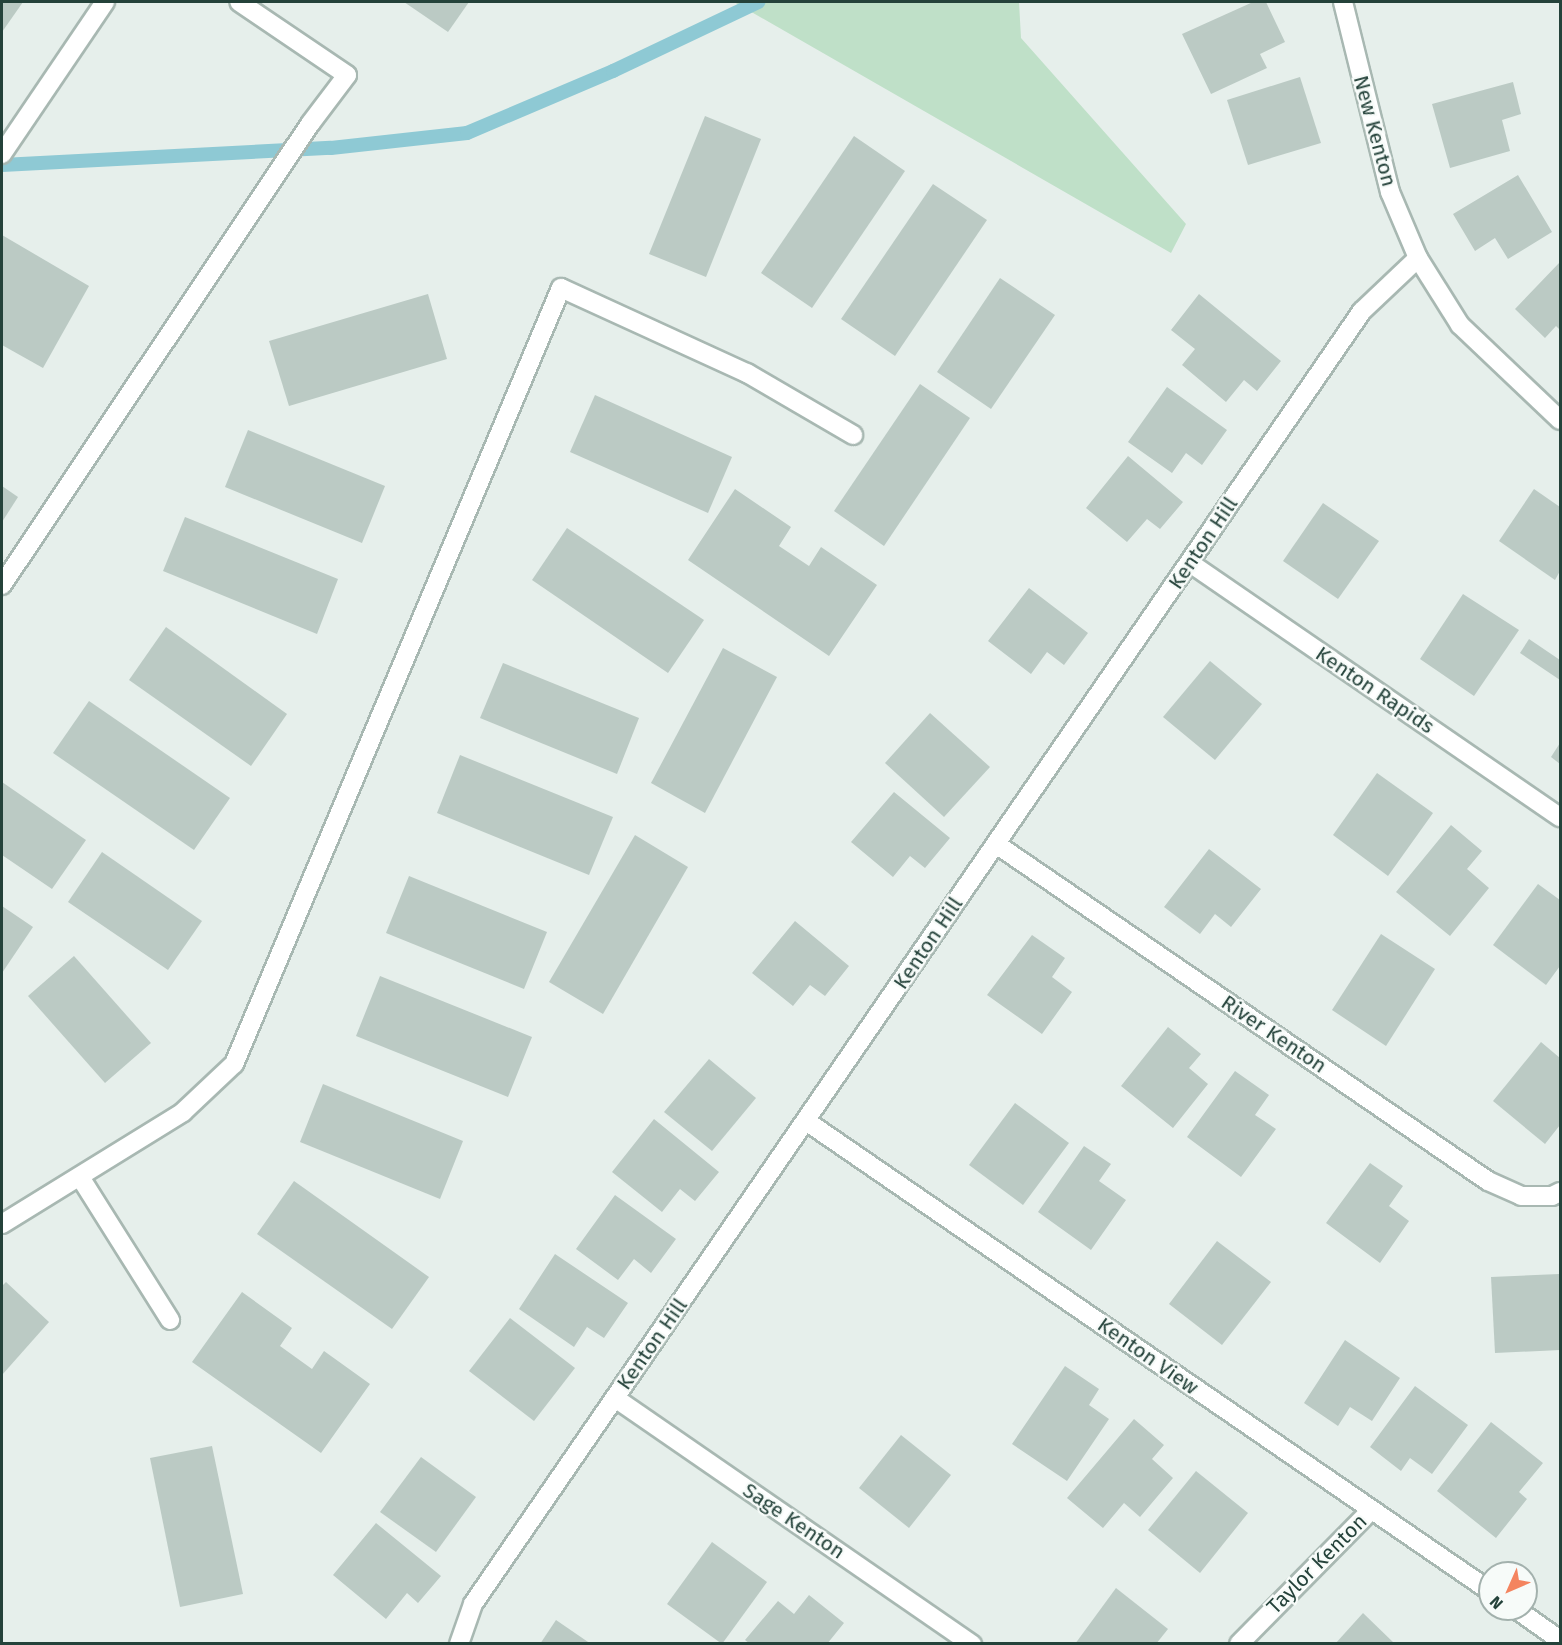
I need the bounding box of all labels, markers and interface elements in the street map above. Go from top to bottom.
street label: New Kenton [1348,73,1402,189]
street label: Kenton Hill [1163,492,1243,594]
street label: Kenton Rapids [1311,641,1439,739]
street label: Kenton Hill [888,892,968,994]
street label: River Kenton [1217,990,1331,1078]
street label: Kenton Hill [611,1293,693,1395]
street label: Kenton View [1093,1312,1203,1400]
street label: Sage Kenton [738,1478,850,1564]
street label: Taylor Kenton [1262,1509,1372,1619]
north arrow [1478,1561,1538,1621]
text: N [1486,1592,1507,1613]

